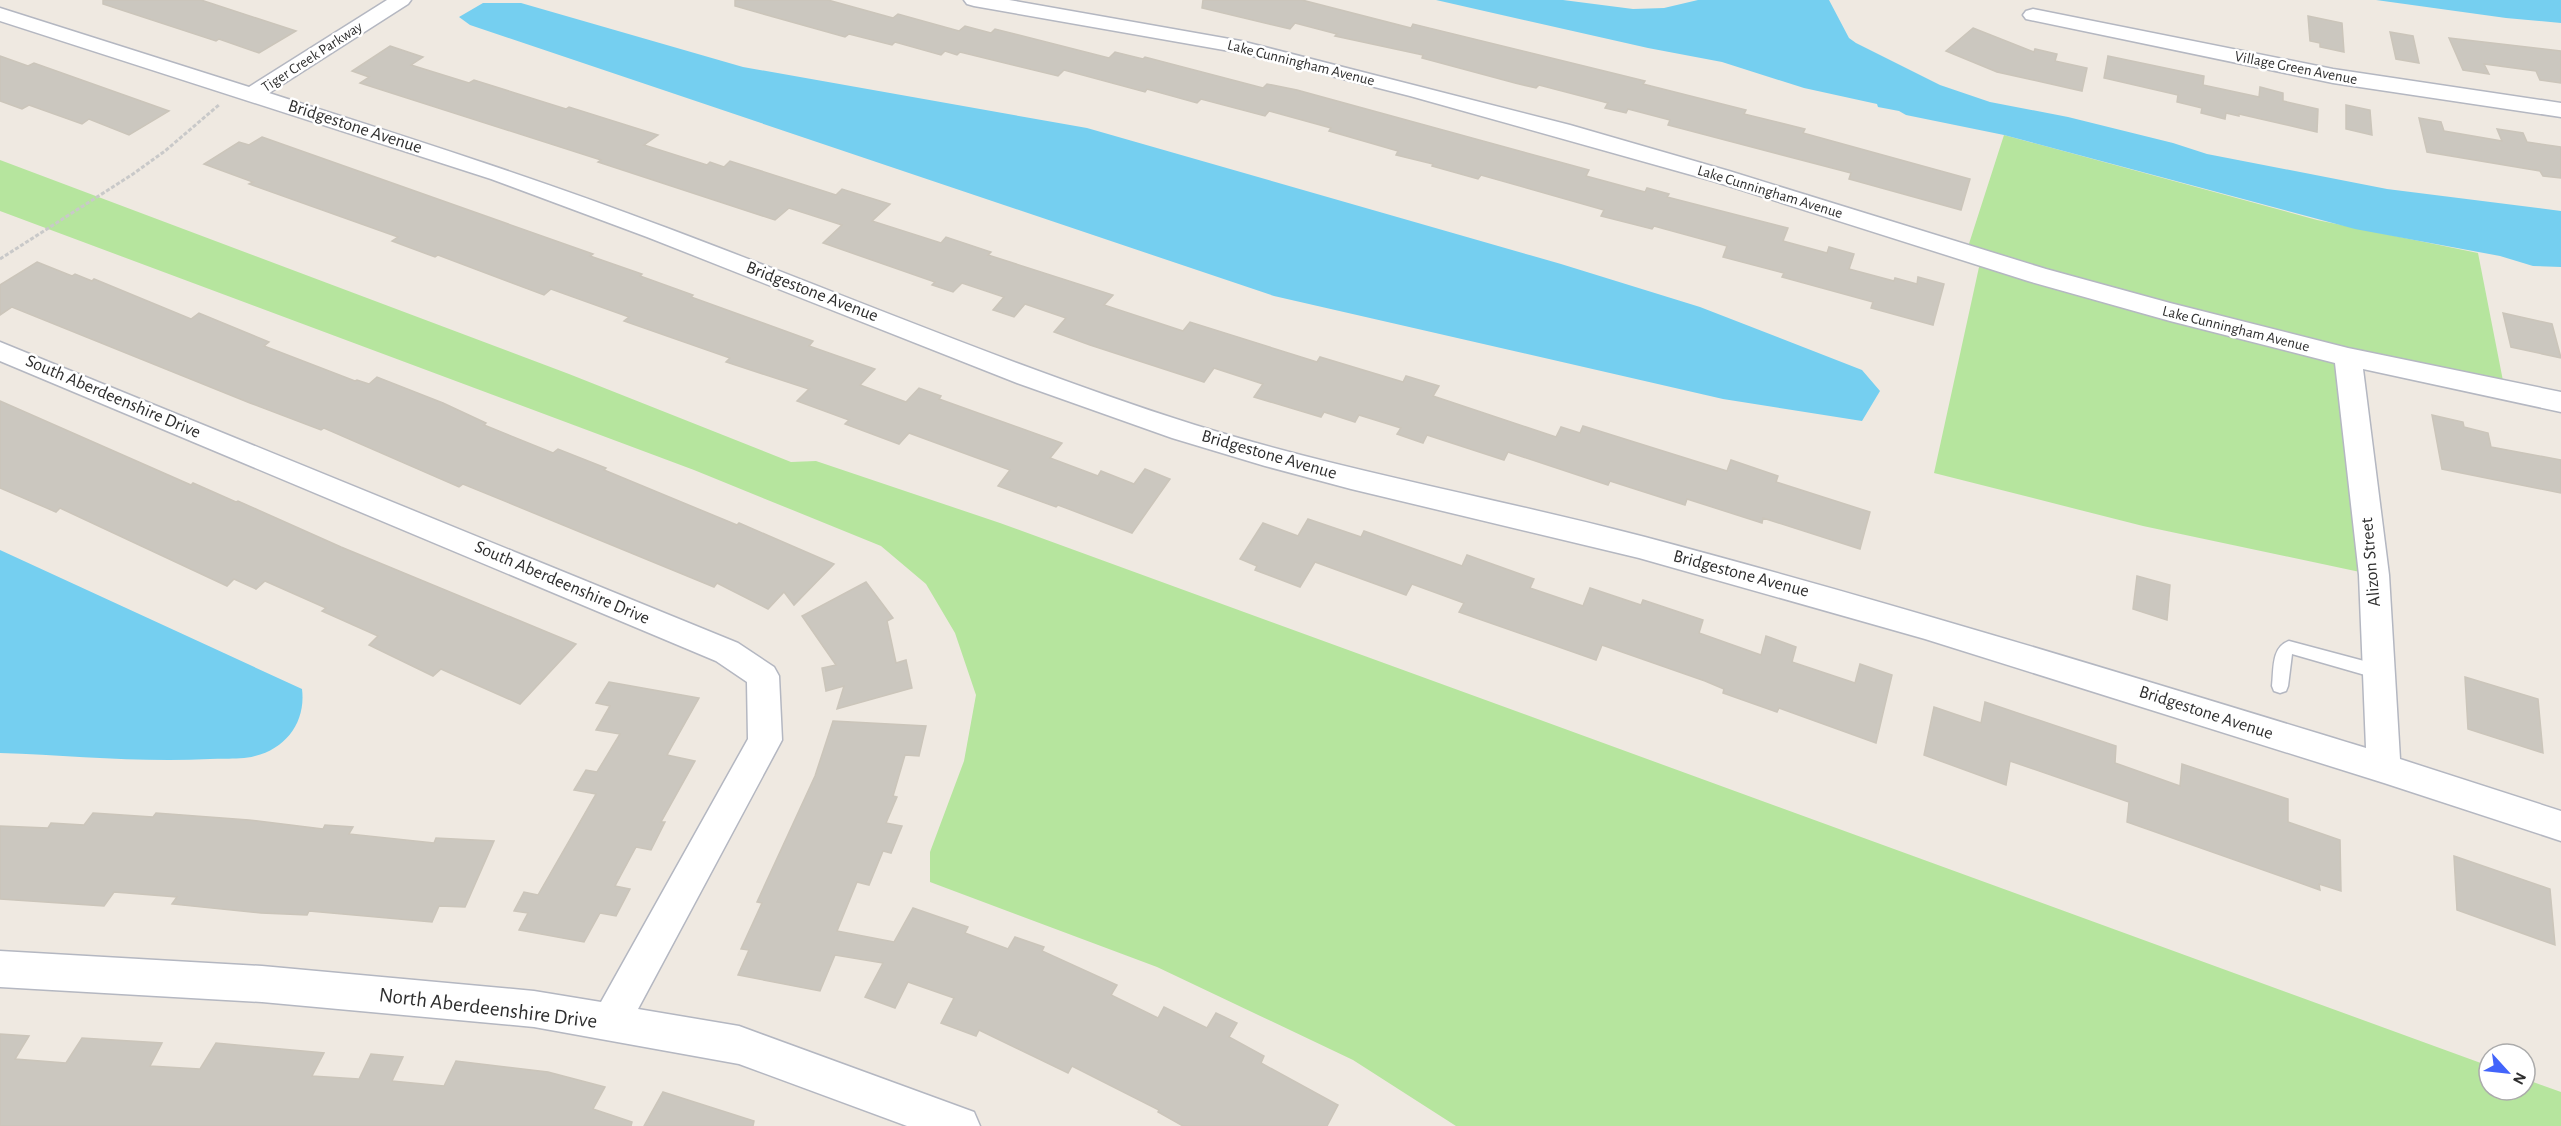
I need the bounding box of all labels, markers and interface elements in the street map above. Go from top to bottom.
street label: Tiger Creek Parkway [259,19,366,95]
street label: Lake Cunningham Avenue [1226,37,1376,89]
street label: Village Green Avenue [2233,49,2359,87]
street label: Bridgestone Avenue [286,97,424,157]
street label: Lake Cunningham Avenue [1696,163,1844,221]
street label: Bridgestone Avenue [743,259,881,325]
street label: Lake Cunningham Avenue [2161,303,2311,355]
street label: South Aberdeenshire Drive [23,352,203,442]
street label: Bridgestone Avenue [1199,427,1339,483]
street label: Alizon Street [2358,516,2384,607]
street label: South Aberdeenshire Drive [472,538,652,628]
street label: Bridgestone Avenue [1671,547,1811,601]
street label: Bridgestone Avenue [2137,683,2275,743]
street label: North Aberdeenshire Drive [378,984,598,1032]
north arrow [2477,1042,2537,1102]
text: N [2510,1070,2529,1087]

